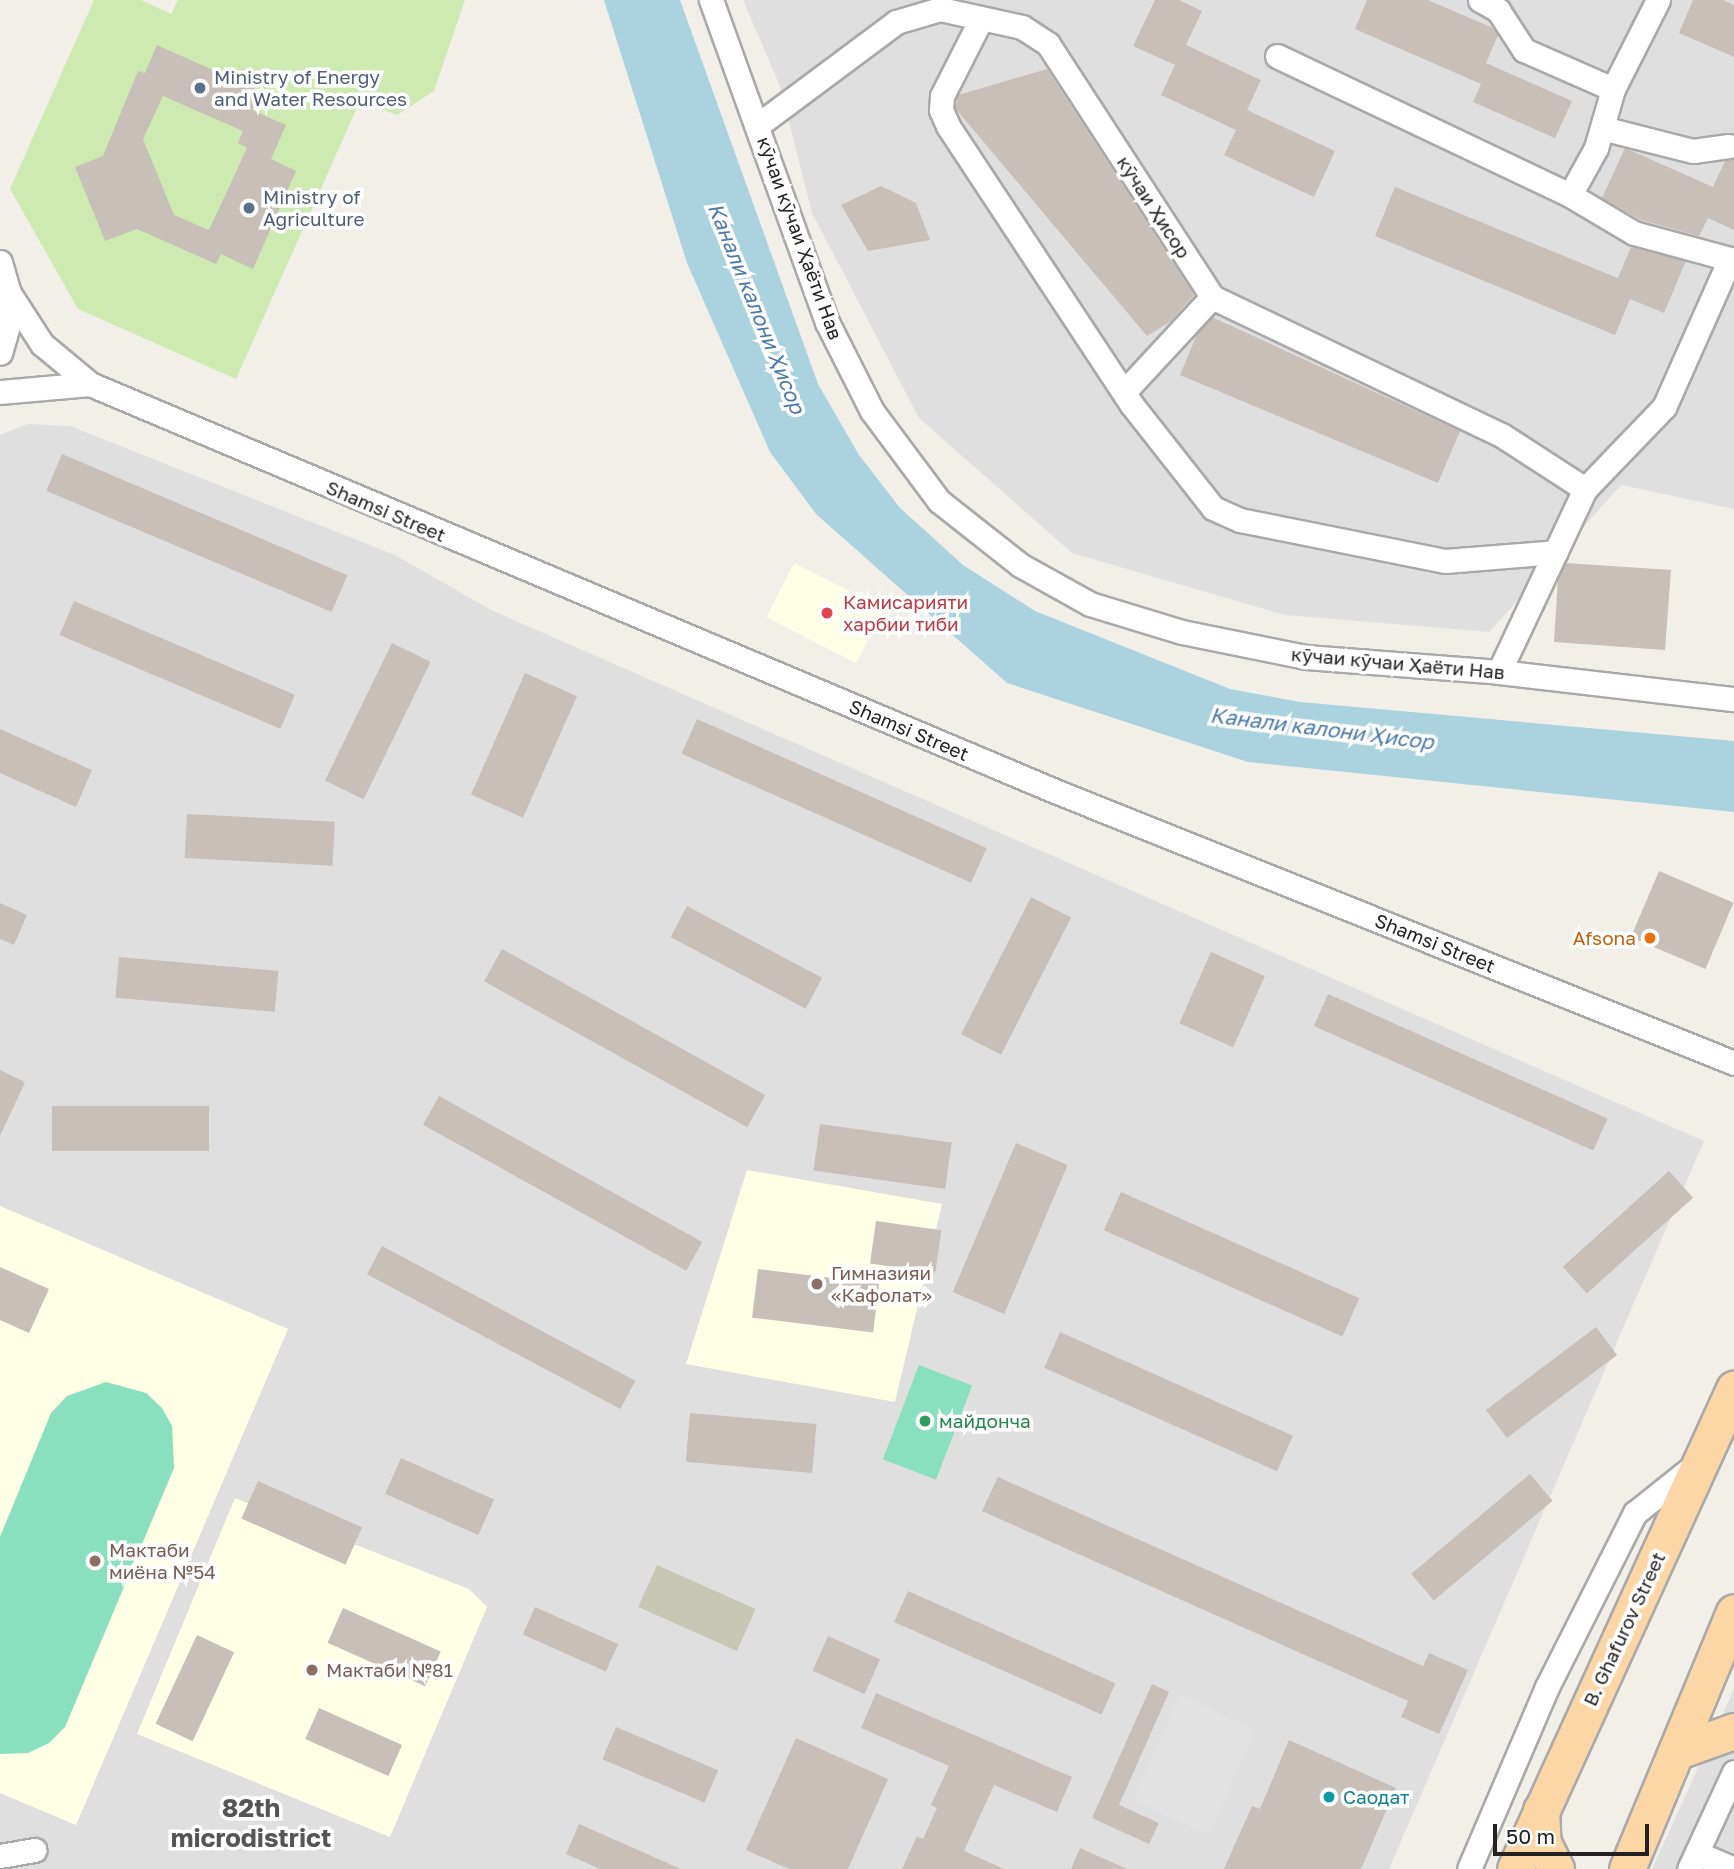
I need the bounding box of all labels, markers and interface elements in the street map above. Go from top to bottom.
place label: Ministry of Energy and Water Resources [214,66,407,110]
marker: Ministry of Energy and Water Resources [192,80,208,96]
street label: кӯчаи кӯчаи Ҳаёти Нав [753,133,847,343]
street label: кӯчаи Ҳисор [1113,152,1195,262]
place label: Ministry of Agriculture [263,186,365,230]
water label: Канали калони Ҳисор [703,199,811,417]
marker: Ministry of Agriculture [241,200,257,216]
street label: Shamsi Street [323,476,449,546]
place label: Камисарияти харбии тиби [843,591,968,635]
marker: Камисарияти харбии тиби [817,603,837,623]
street label: кӯчаи кӯчаи Ҳаёти Нав [1290,642,1506,684]
street label: Shamsi Street [846,695,972,765]
water label: Канали калони Ҳисор [1209,702,1435,754]
street label: Shamsi Street [1372,909,1498,977]
place label: Afsona [1573,927,1636,949]
marker: Afsona [1642,930,1658,946]
place label: Гимназияи «Кафолат» [831,1262,932,1306]
marker: Гимназияи «Кафолат» [809,1276,825,1292]
place label: майдонча [939,1410,1031,1432]
marker: майдонча [917,1413,933,1429]
place label: Мактаби миёна №54 [109,1539,216,1583]
street label: B. Ghafurov Street [1578,1548,1670,1710]
marker: Мактаби миёна №54 [87,1553,103,1569]
place label: Мактаби №81 [326,1659,453,1681]
marker: Мактаби №81 [304,1662,320,1678]
place label: Саодат [1343,1786,1409,1808]
marker: Саодат [1321,1789,1337,1805]
district label: 82th microdistrict [171,1792,331,1854]
scale bar [1496,1810,1652,1854]
text: 50 m [1506,1823,1555,1849]

